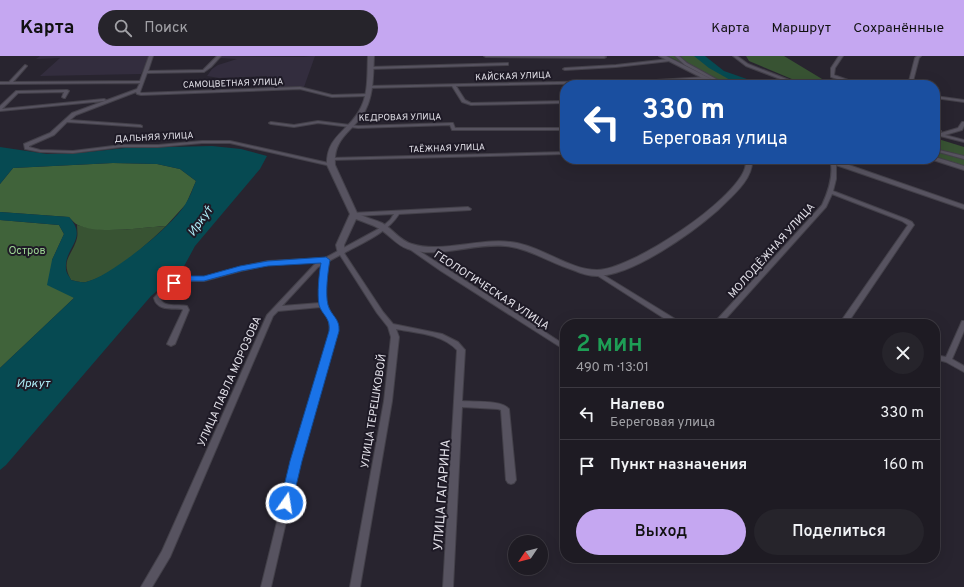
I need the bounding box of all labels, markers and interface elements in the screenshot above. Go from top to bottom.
search box [98,10,378,46]
text: Карта [20,16,74,40]
icon: search [112,17,134,39]
text: Поиск [144,19,188,38]
text: Карта [711,20,750,37]
text: Маршрут [772,20,831,37]
text: Сохранённые [853,20,944,37]
street label: КАЙСКАЯ УЛИЦА [475,69,551,83]
street label: САМОЦВЕТНАЯ УЛИЦА [183,76,283,91]
text: 330 m [642,93,725,129]
icon: left [576,96,628,148]
street label: КЕДРОВАЯ УЛИЦА [359,111,441,124]
text: Береговая улица [642,128,787,151]
street label: ДАЛЬНЯЯ УЛИЦА [114,130,194,145]
street label: ТАЁЖНАЯ УЛИЦА [409,141,485,155]
street label: МОЛОДЁЖНАЯ УЛИЦА [725,200,818,301]
water label: Ирку́т [185,202,218,240]
park label: Остров [8,244,46,258]
street label: ГЕОЛОГИЧЕСКАЯ УЛИЦА [431,248,552,333]
pin [157,266,191,300]
icon: arrive [163,272,185,294]
street label: УЛИЦА ПАВЛА МОРОЗОВА [195,314,265,449]
text: 2 мин [576,330,643,360]
button: close [882,332,924,374]
street label: УЛИЦА ТЕРЕШКОВОЙ [357,353,390,469]
text: 490 m · 13:01 [576,360,649,376]
water label: Иркут [16,376,52,392]
text: Налево [610,396,665,415]
icon: left [576,403,598,425]
text: 330 m [880,404,924,423]
text: Береговая улица [610,415,715,431]
street label: УЛИЦА ГАГАРИНА [431,439,455,551]
icon: arrive [576,455,598,477]
text: Пункт назначения [610,456,747,475]
text: 160 m [884,456,924,475]
position arrow [265,482,307,524]
button: Выход [576,509,746,555]
button: Поделиться [754,509,924,555]
north arrow [508,535,548,575]
map controls [508,535,548,575]

